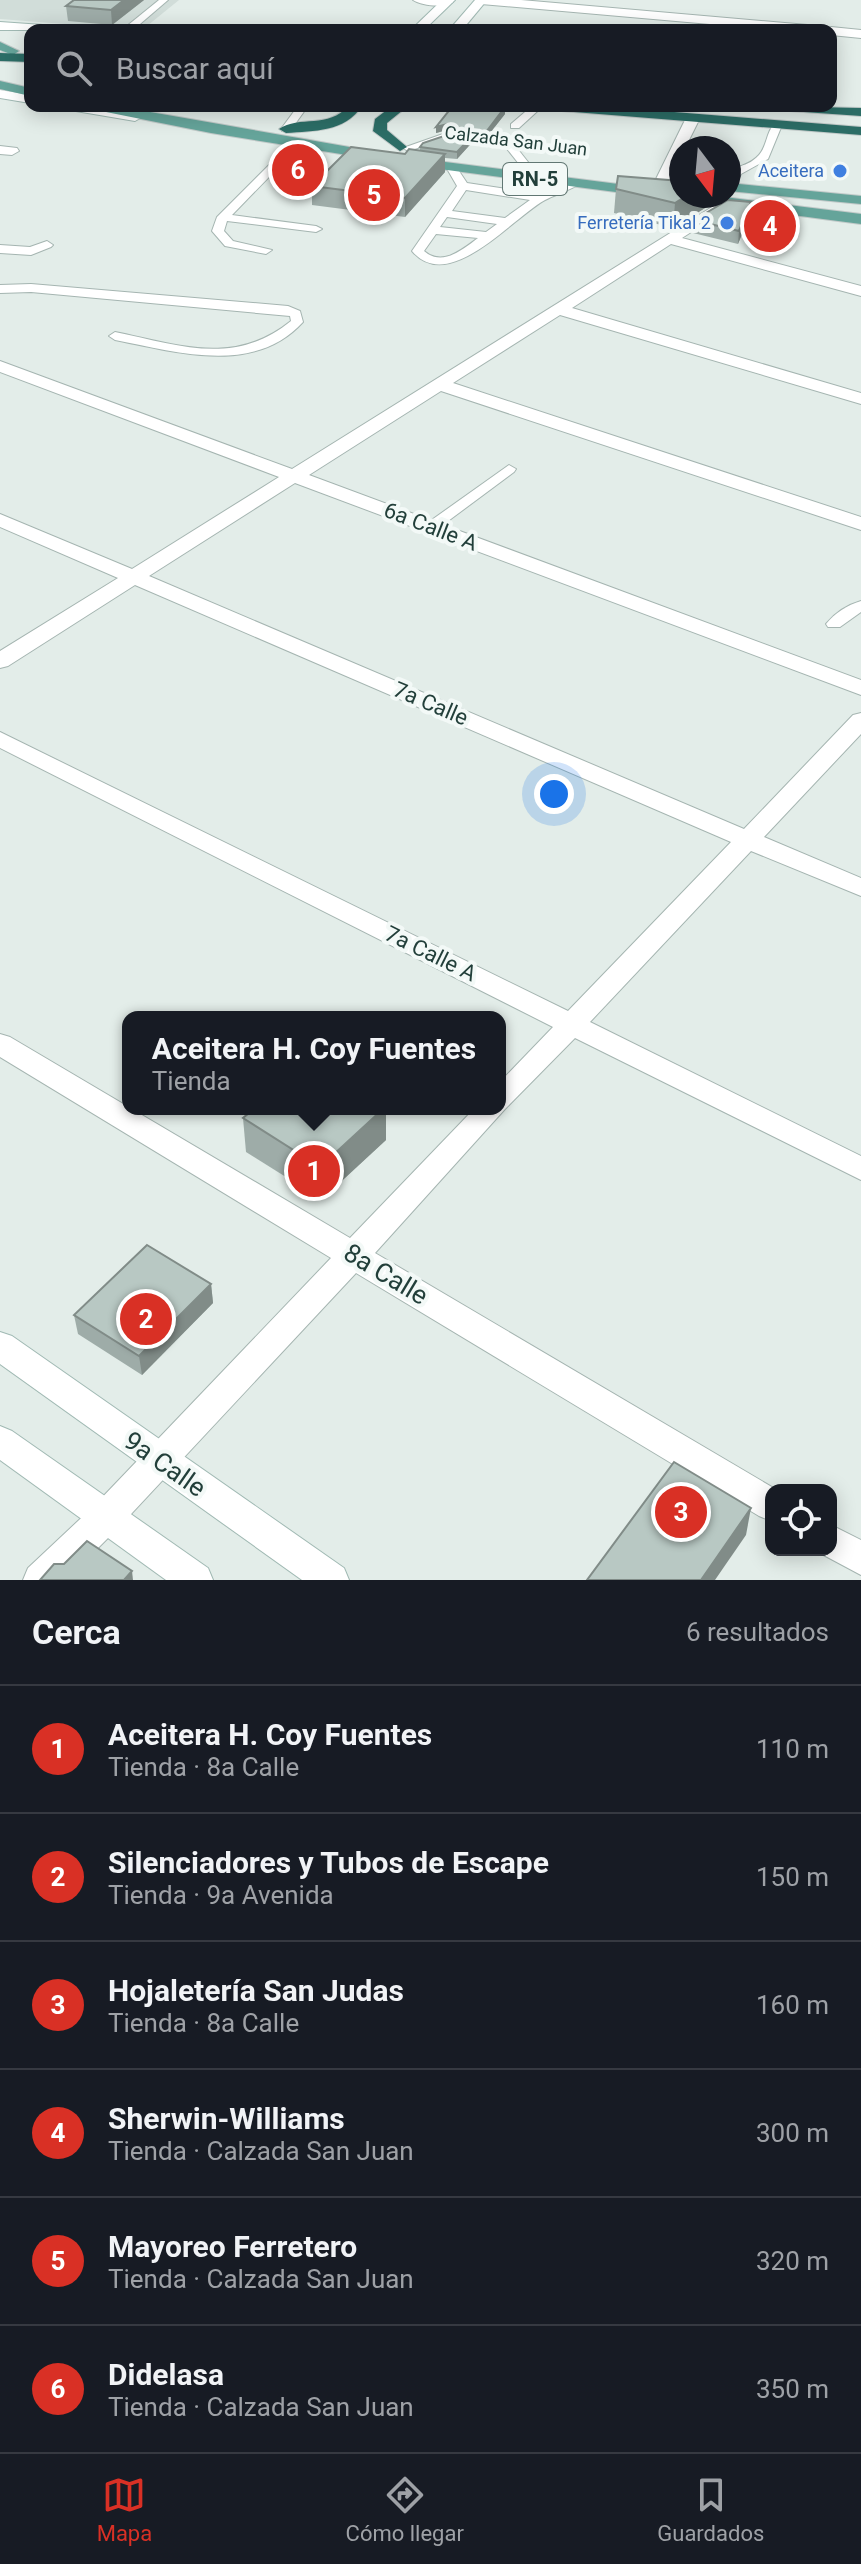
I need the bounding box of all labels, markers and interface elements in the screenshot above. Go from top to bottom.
search box [24,24,837,112]
icon: search [52,46,96,90]
text: Buscar aquí [116,51,274,86]
street label: Calzada San Juan [444,121,589,160]
north arrow [669,136,741,208]
pin: 6 [272,140,324,200]
place label: Aceitera [758,160,824,181]
marker: Aceitera [831,162,849,180]
road number: RN-5 [503,163,567,195]
pin: 5 [348,165,400,225]
pin: 4 [744,196,796,256]
place label: Ferretería Tikal 2 [577,212,711,233]
marker: Ferretería Tikal 2 [718,214,736,232]
street label: 6a Calle A [380,497,482,556]
street label: 7a Calle [390,677,472,730]
your location [534,774,574,814]
street label: 7a Calle A [381,921,481,987]
popup [122,1011,506,1115]
text: Aceitera H. Coy Fuentes [152,1031,476,1066]
text: Tienda [152,1066,231,1096]
pin: 1 [288,1141,340,1201]
street label: 8a Calle [339,1237,433,1311]
pin: 2 [120,1289,172,1349]
street label: 9a Calle [118,1425,212,1503]
pin: 3 [655,1482,707,1542]
map controls [765,1484,837,1556]
button: locate [765,1484,837,1556]
text: Cerca [32,1612,121,1652]
text: 6 resultados [686,1617,829,1647]
text: Aceitera H. Coy Fuentes [108,1717,432,1752]
text: 1 [51,1734,65,1764]
text: 110 m [756,1734,829,1764]
text: Tienda · 8a Calle [108,1752,299,1782]
text: Silenciadores y Tubos de Escape [108,1845,549,1880]
text: 2 [51,1862,65,1892]
text: 150 m [756,1862,829,1892]
text: Tienda · 9a Avenida [108,1880,334,1910]
text: Hojaletería San Judas [108,1973,404,2008]
text: 3 [51,1990,65,2020]
text: 160 m [756,1990,829,2020]
text: Tienda · 8a Calle [108,2008,299,2038]
text: Sherwin-Williams [108,2101,345,2136]
text: 4 [51,2118,65,2148]
text: 300 m [756,2118,829,2148]
text: Tienda · Calzada San Juan [108,2136,414,2166]
text: Mayoreo Ferretero [108,2229,357,2264]
text: 5 [51,2246,65,2276]
text: 320 m [756,2246,829,2276]
text: Tienda · Calzada San Juan [108,2264,414,2294]
text: Didelasa [108,2357,224,2392]
text: 6 [51,2374,65,2404]
text: 350 m [756,2374,829,2404]
text: Tienda · Calzada San Juan [108,2392,414,2422]
tab: Mapa [97,2473,152,2546]
tab: Cómo llegar [346,2473,464,2546]
tab: Guardados [657,2473,764,2546]

